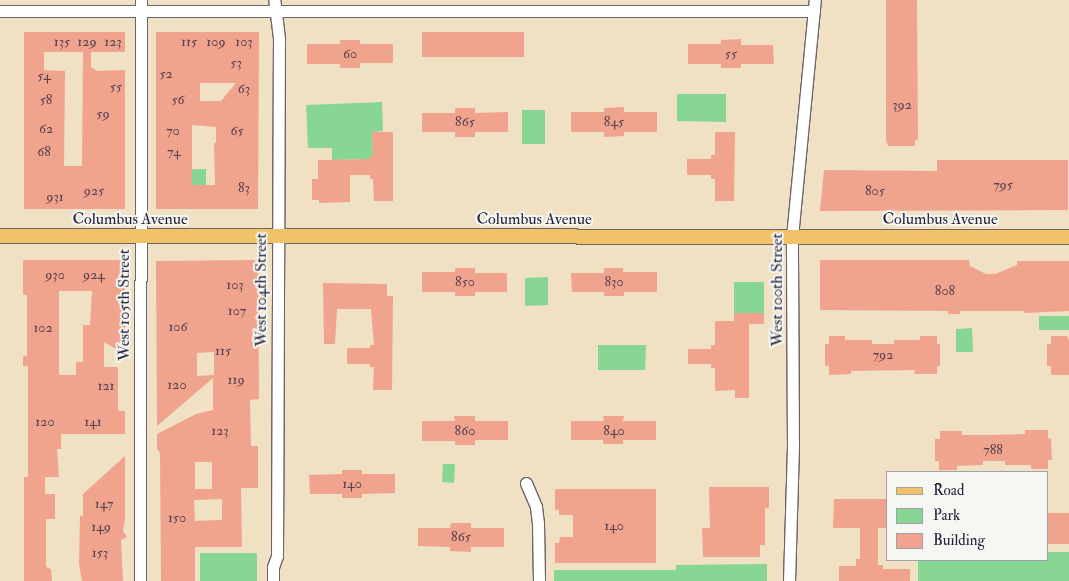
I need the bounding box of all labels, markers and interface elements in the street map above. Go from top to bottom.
house number: 135 [54,34,70,50]
house number: 129 [77,34,97,50]
house number: 123 [104,34,122,50]
house number: 115 [181,34,197,50]
house number: 109 [206,34,226,50]
house number: 103 [235,34,253,50]
house number: 60 [343,46,357,62]
house number: 55 [725,46,737,62]
house number: 53 [230,55,242,71]
house number: 52 [159,66,173,82]
house number: 54 [37,68,51,84]
house number: 55 [110,79,122,95]
house number: 63 [238,81,250,97]
house number: 58 [40,92,52,108]
house number: 56 [171,92,185,108]
house number: 392 [892,97,912,113]
house number: 59 [96,106,110,122]
house number: 865 [455,114,475,130]
house number: 845 [604,114,624,130]
house number: 62 [39,121,53,137]
house number: 70 [166,123,180,139]
house number: 65 [230,123,244,139]
house number: 68 [37,144,51,160]
house number: 74 [167,144,181,160]
house number: 795 [993,177,1013,193]
house number: 83 [238,180,250,196]
house number: 925 [84,183,104,199]
house number: 805 [865,183,885,199]
house number: 931 [46,189,64,205]
street label: Columbus Avenue [72,209,188,229]
street label: Columbus Avenue [476,209,592,229]
street label: Columbus Avenue [882,209,998,229]
street label: West 104th Street [251,233,271,347]
street label: West 100th Street [767,233,787,347]
street label: West 105th Street [114,249,134,361]
house number: 930 [45,267,65,283]
house number: 924 [83,267,105,283]
house number: 850 [455,274,475,290]
house number: 830 [604,274,624,290]
house number: 103 [226,277,244,293]
house number: 808 [935,283,955,299]
house number: 107 [228,303,246,319]
house number: 106 [168,319,188,335]
house number: 102 [33,320,53,336]
house number: 115 [215,343,231,359]
house number: 792 [873,347,893,363]
house number: 119 [227,372,245,388]
house number: 120 [167,377,187,393]
house number: 121 [97,378,115,394]
house number: 120 [35,414,55,430]
house number: 141 [84,414,102,430]
house number: 123 [211,423,229,439]
house number: 860 [455,423,475,439]
house number: 840 [603,423,625,439]
house number: 788 [983,442,1003,458]
legend [886,471,1049,561]
house number: 140 [342,476,362,492]
text: Road [933,481,964,500]
house number: 147 [95,496,113,512]
text: Park [933,506,960,525]
house number: 150 [168,510,186,526]
house number: 140 [604,518,624,534]
house number: 149 [91,519,111,535]
house number: 865 [451,529,471,545]
text: Building [933,531,985,550]
house number: 153 [92,545,108,561]

